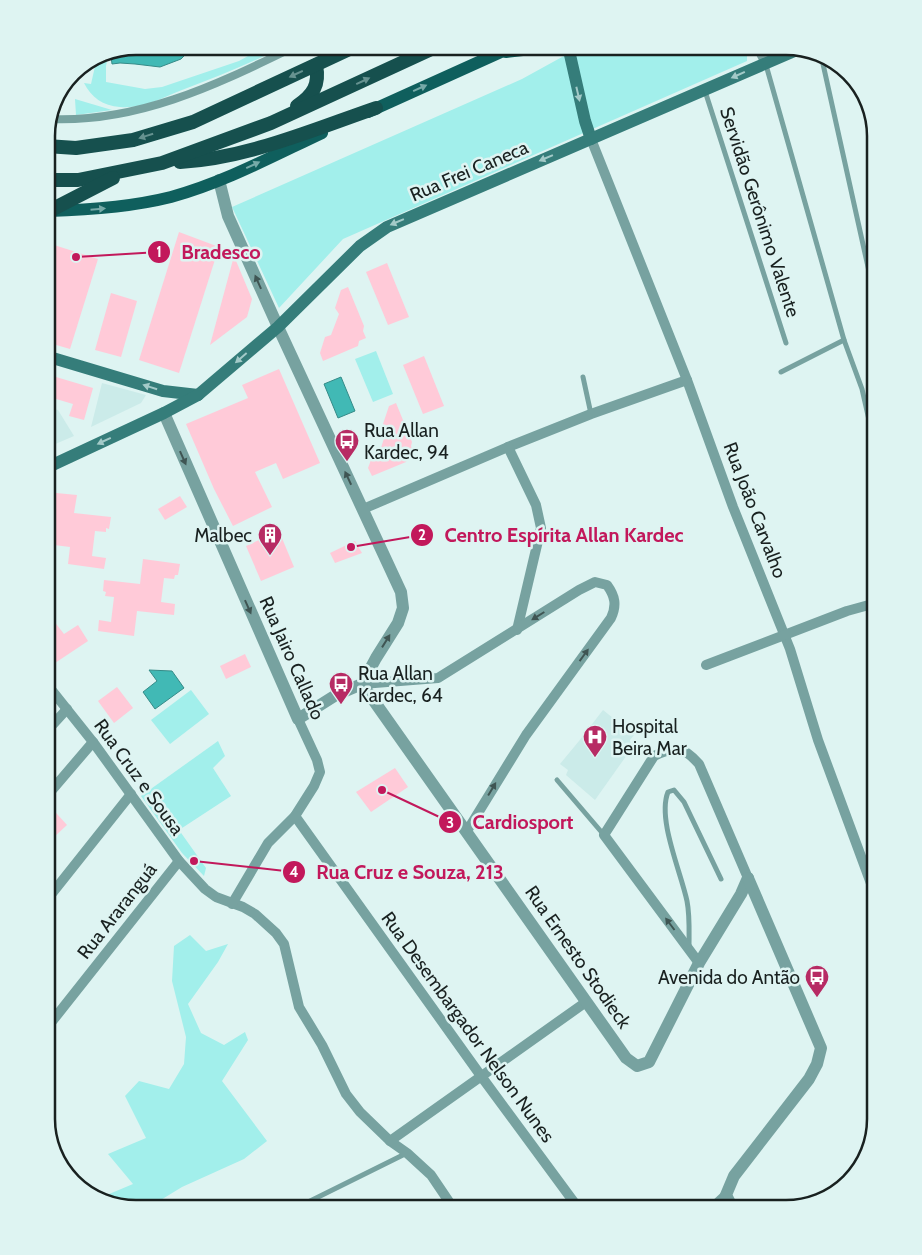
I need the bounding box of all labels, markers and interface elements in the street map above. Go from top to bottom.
one-way arrow [289,71,303,79]
one-way arrow [731,72,745,80]
one-way arrow [356,77,370,85]
one-way arrow [413,84,427,92]
one-way arrow [574,86,582,101]
street label: Servidão Gerônimo Valente [715,104,805,320]
one-way arrow [139,133,154,141]
street label: Rua Frei Caneca [406,136,532,206]
one-way arrow [538,154,553,162]
one-way arrow [246,160,260,168]
one-way arrow [90,205,106,213]
one-way arrow [390,219,404,227]
callout: Bradesco [147,234,271,269]
text: Bradesco [181,240,261,264]
text: 1 [156,243,162,261]
one-way arrow [253,275,261,289]
one-way arrow [234,353,247,364]
one-way arrow [143,383,158,390]
place label: Rua Allan Kardec, 94 [364,419,449,464]
bus stop icon: Rua Allan Kardec, 94 [334,428,360,462]
one-way arrow [96,437,111,446]
street label: Rua João Carvalho [718,439,792,581]
one-way arrow [179,451,187,465]
one-way arrow [344,471,352,485]
callout: Centro Espírita Allan Kardec [410,517,694,552]
building icon: Malbec [257,522,283,556]
text: Centro Espírita Allan Kardec [444,523,684,547]
place label: Malbec [194,524,252,547]
text: 2 [418,526,426,544]
street label: Rua Jairo Callado [254,593,330,723]
one-way arrow [245,600,253,614]
one-way arrow [532,611,545,621]
one-way arrow [381,635,391,648]
one-way arrow [579,648,589,662]
place label: Rua Allan Kardec, 64 [358,662,443,707]
bus stop icon: Rua Allan Kardec, 64 [328,671,354,705]
street label: Rua Cruz e Sousa [89,714,189,840]
place label: Hospital Beira Mar [612,715,687,760]
hospital icon: Hospital Beira Mar [582,724,608,758]
one-way arrow [488,783,497,796]
callout: Cardiosport [438,805,584,840]
text: Cardiosport [473,810,574,834]
text: 3 [446,814,454,832]
callout: Rua Cruz e Souza, 213 [281,854,514,889]
street label: Rua Araranguá [72,858,162,964]
text: Rua Cruz e Souza, 213 [316,860,504,884]
text: 4 [289,863,299,881]
street label: Rua Ernesto Stodieck [520,881,636,1033]
street label: Rua Desembargador Nelson Nunes [377,907,560,1147]
one-way arrow [665,917,675,931]
bus stop icon: Avenida do Antão [804,964,830,998]
place label: Avenida do Antão [658,966,800,989]

